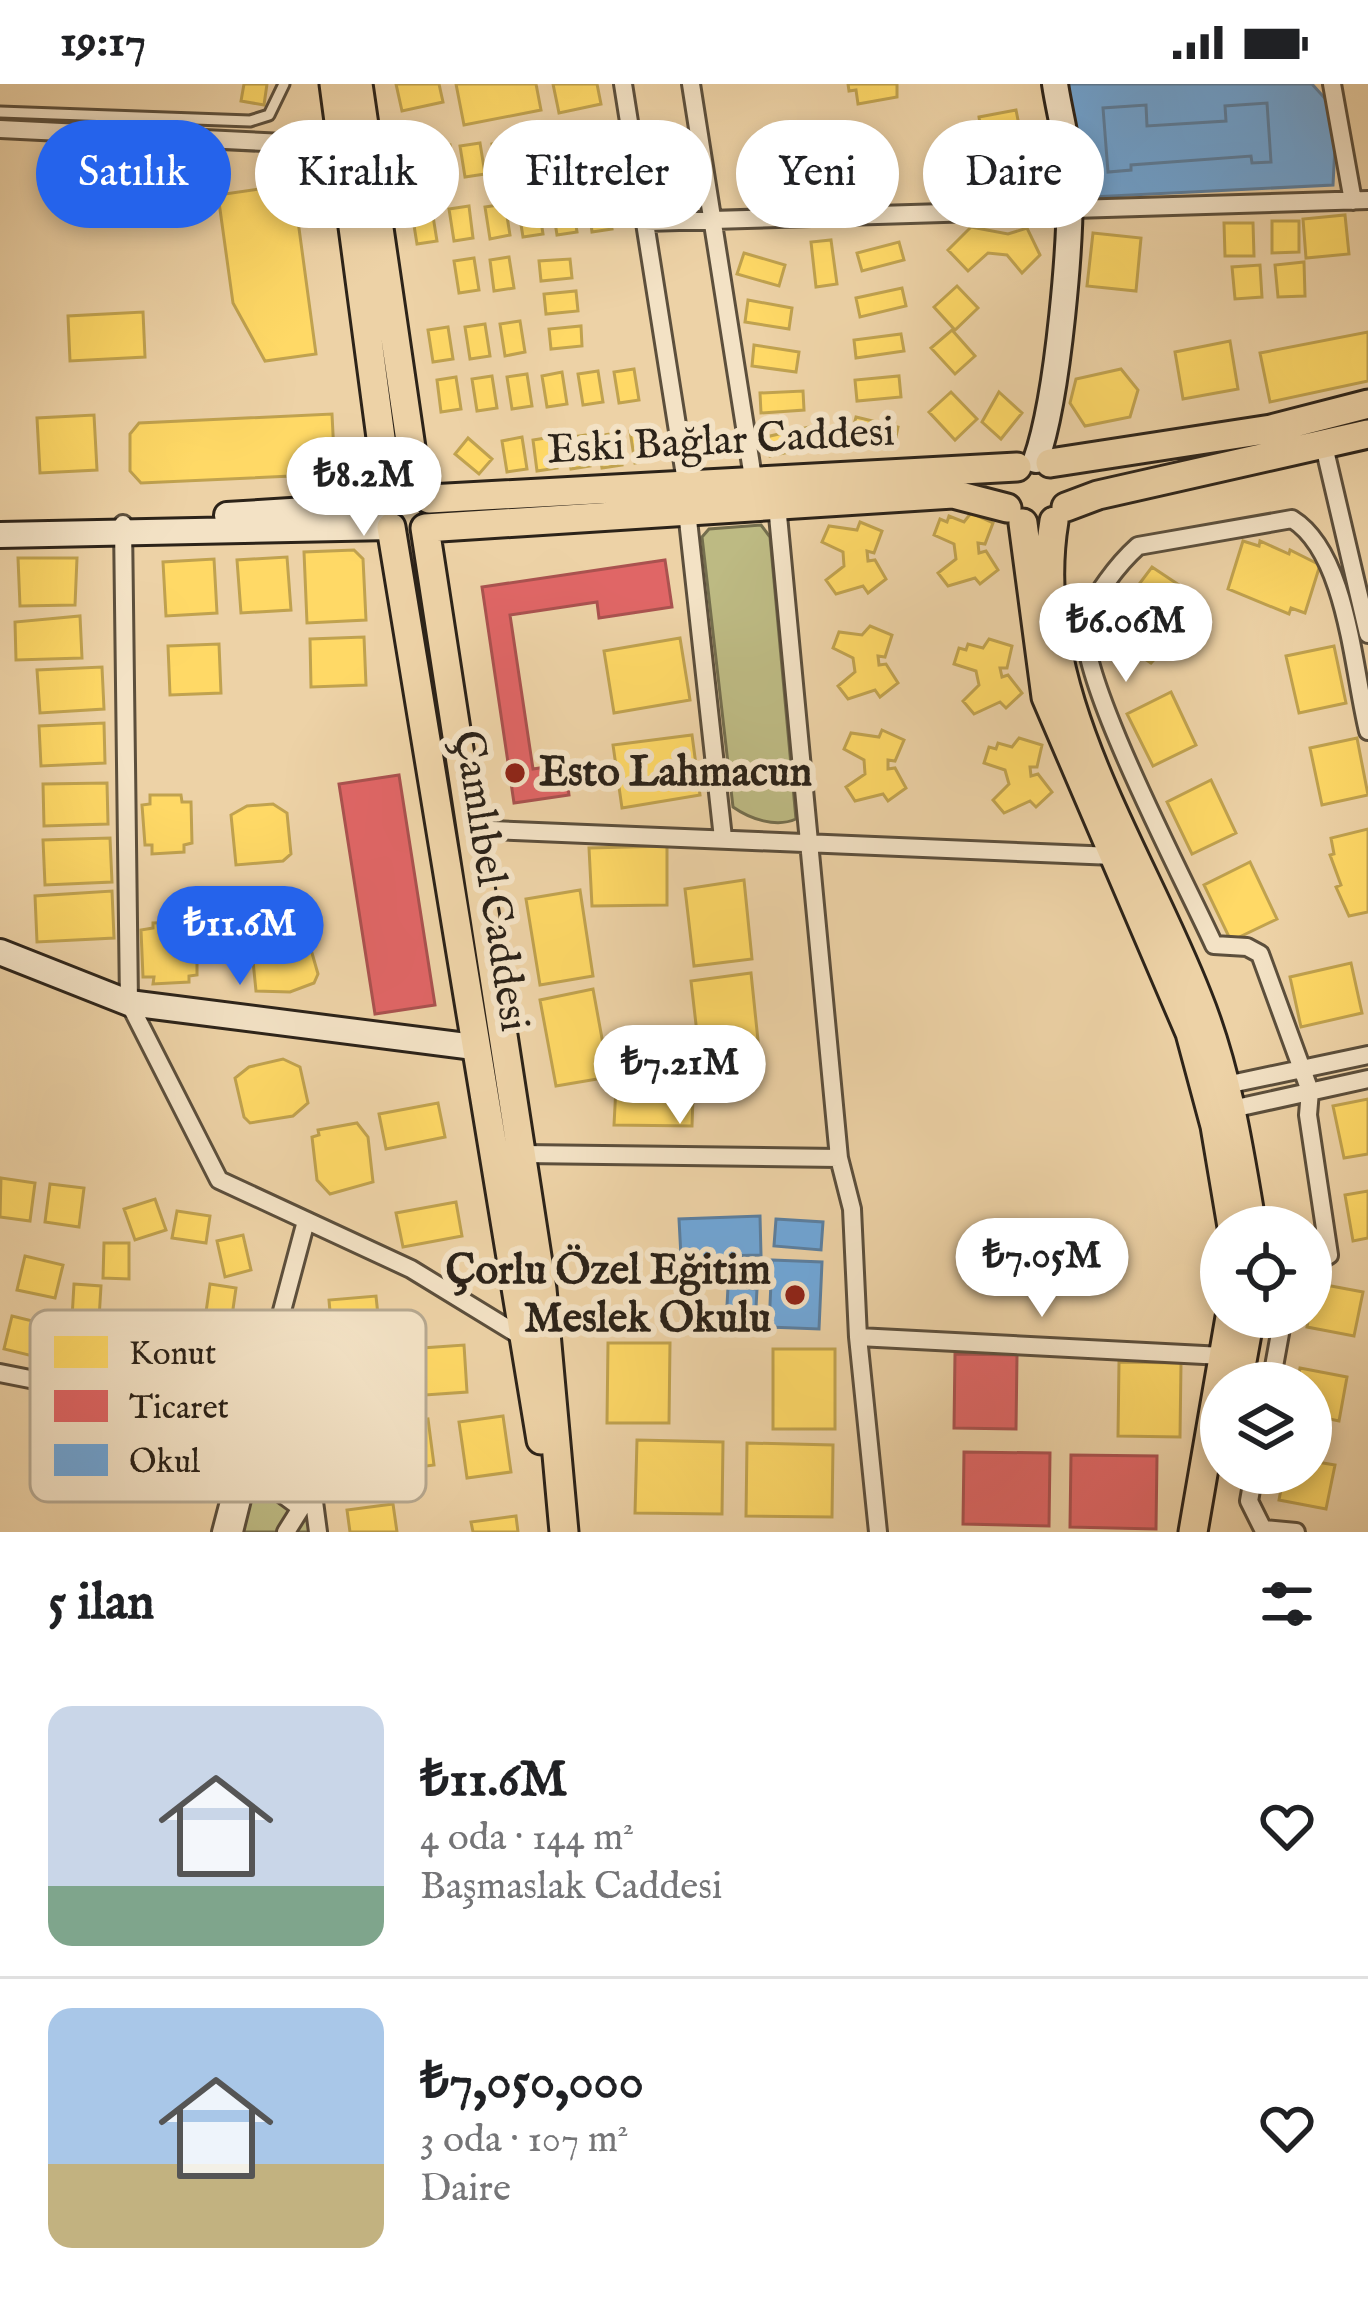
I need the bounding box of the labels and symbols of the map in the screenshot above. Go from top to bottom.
street label: Eski Bağlar Caddesi [546,406,896,478]
pin: ₺8.2M [280,437,448,539]
pin: ₺6.06M [1028,583,1224,685]
street label: Çamlıbel Caddesi [440,727,540,1035]
place label: Esto Lahmacun [539,747,812,800]
marker: Esto Lahmacun [502,760,528,786]
pin: ₺11.6M [142,886,338,988]
pin: ₺7.21M [582,1025,778,1127]
pin: ₺7.05M [944,1218,1140,1320]
place label: Çorlu Özel Eğitim Meslek Okulu [445,1244,771,1346]
marker: Çorlu Özel Eğitim Meslek Okulu [782,1282,808,1308]
legend [30,1310,426,1502]
text: Konut [129,1334,216,1376]
text: Ticaret [129,1388,229,1430]
text: Okul [129,1442,200,1484]

